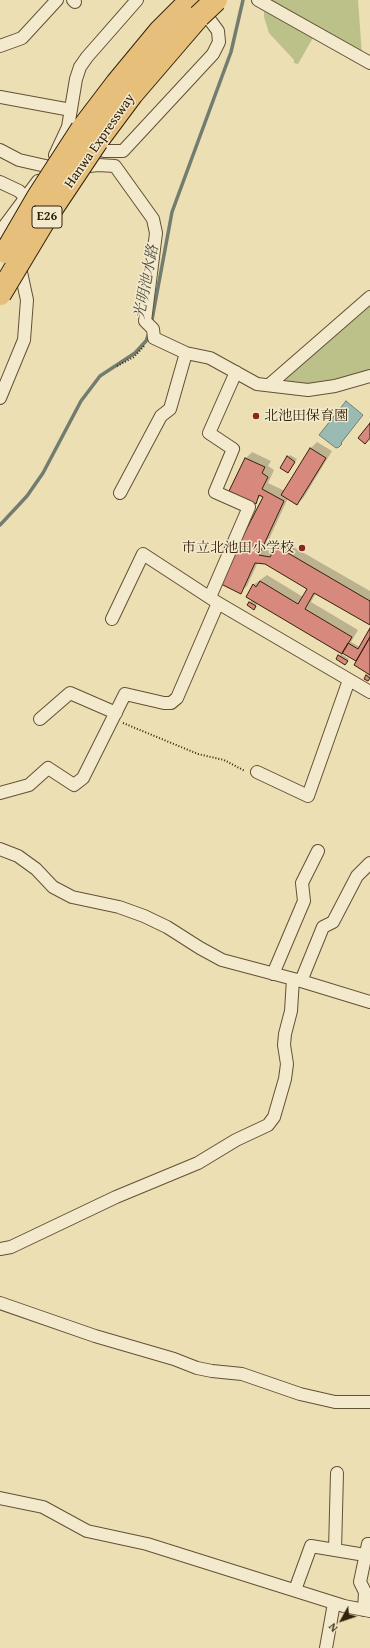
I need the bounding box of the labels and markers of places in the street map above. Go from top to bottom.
place label: 北池田保育園 [264,408,348,424]
marker: 北池田保育園 [251,411,261,421]
place label: 市立北池田小学校 [182,540,294,556]
marker: 市立北池田小学校 [297,543,307,553]

